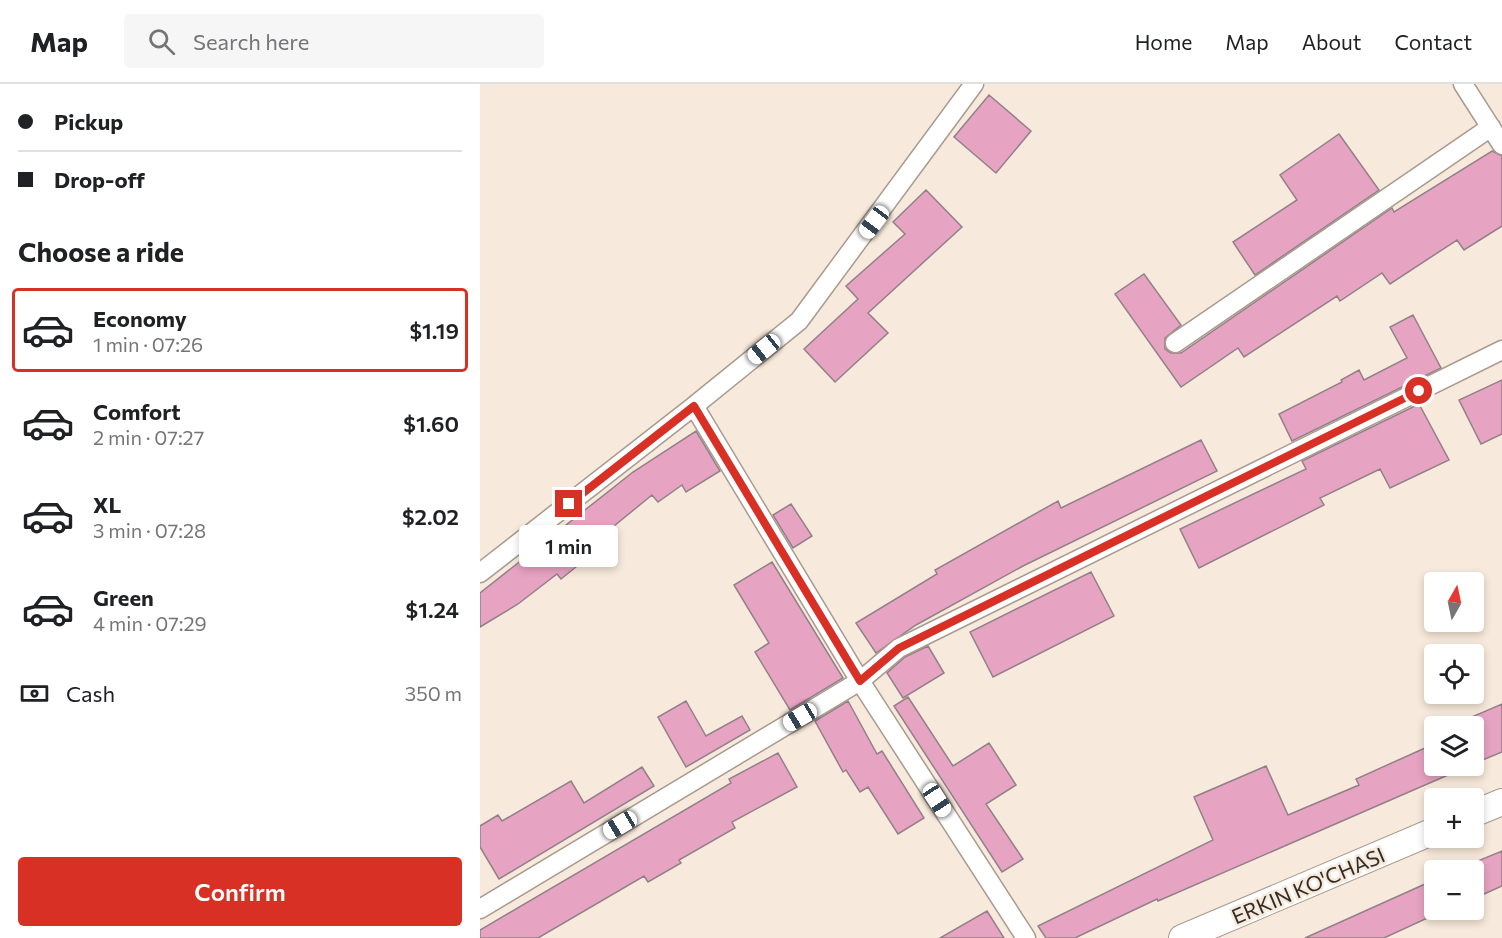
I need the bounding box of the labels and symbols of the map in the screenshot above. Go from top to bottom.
car [856,202,892,242]
car [744,331,784,367]
route start [1405,377,1432,404]
route end [555,490,582,517]
callout: 1 min [520,525,618,567]
north arrow [1424,572,1484,632]
car [780,700,820,734]
car [920,780,954,820]
car [600,808,640,842]
street label: ERKIN KO'CHASI [1228,841,1388,929]

